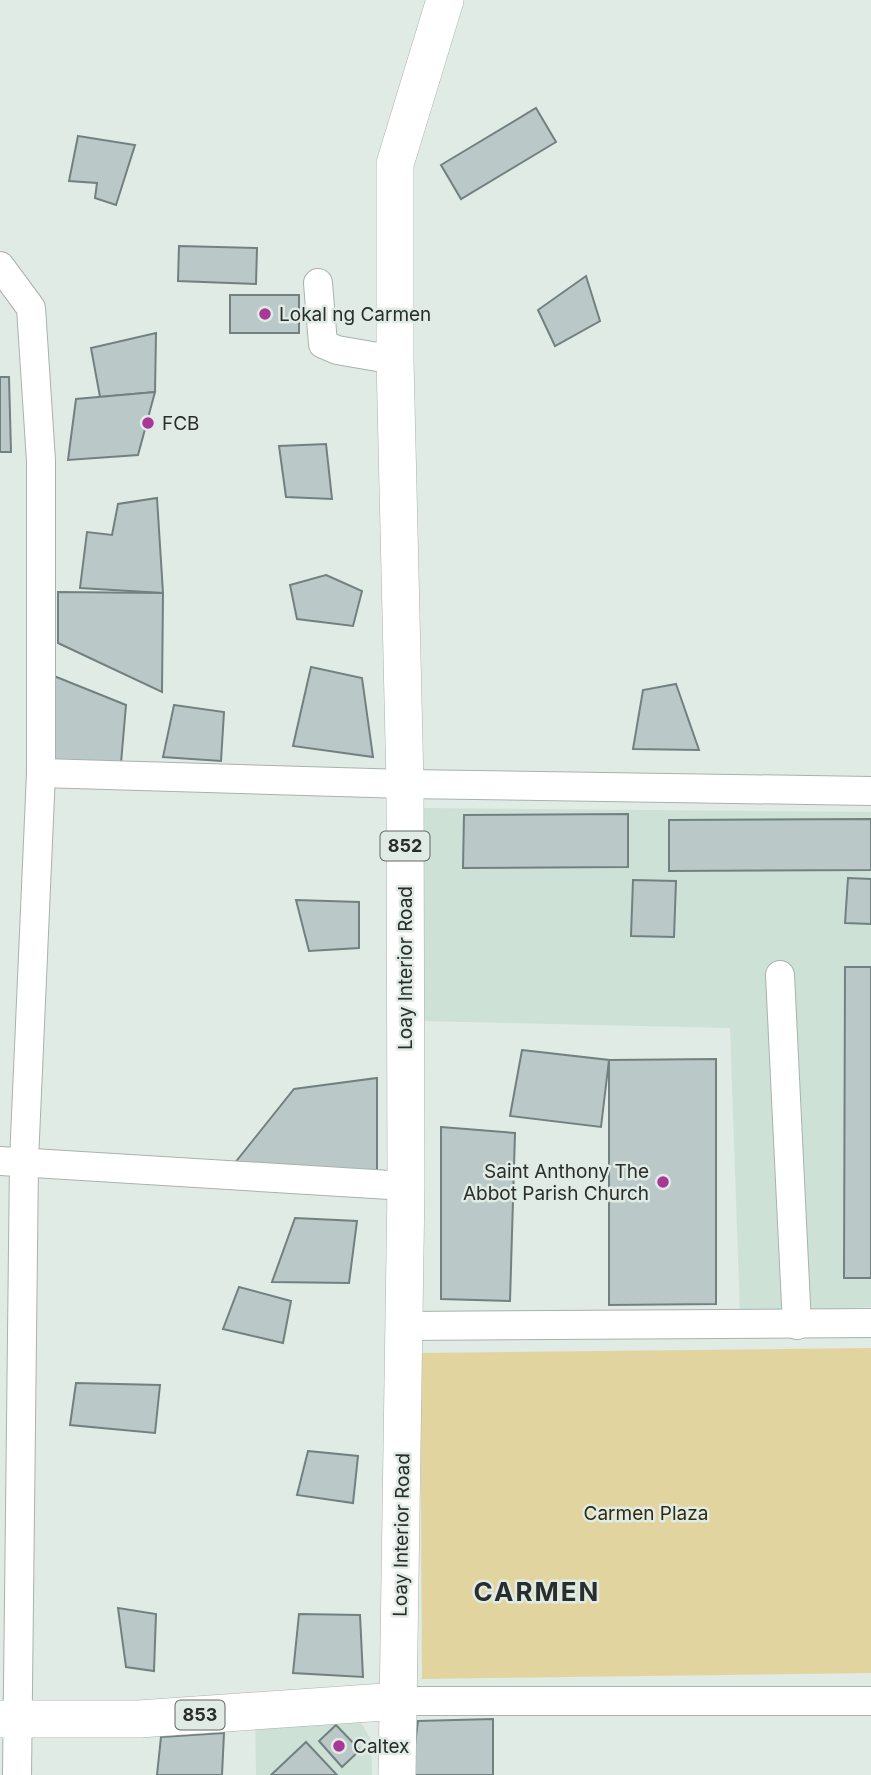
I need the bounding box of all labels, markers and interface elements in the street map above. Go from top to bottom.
place label: Lokal ng Carmen [279,303,431,326]
marker: Lokal ng Carmen [257,306,273,322]
place label: FCB [162,412,200,435]
marker: FCB [140,415,156,431]
road number: 852 [380,832,430,860]
street label: Loay Interior Road [394,886,417,1050]
place label: Saint Anthony The Abbot Parish Church [463,1160,649,1205]
marker: Saint Anthony The Abbot Parish Church [655,1174,671,1190]
street label: Loay Interior Road [389,1453,414,1617]
park label: Carmen Plaza [584,1502,708,1525]
district label: CARMEN [474,1576,600,1607]
road number: 853 [176,1700,224,1730]
place label: Caltex [353,1735,409,1758]
marker: Caltex [331,1738,347,1754]

